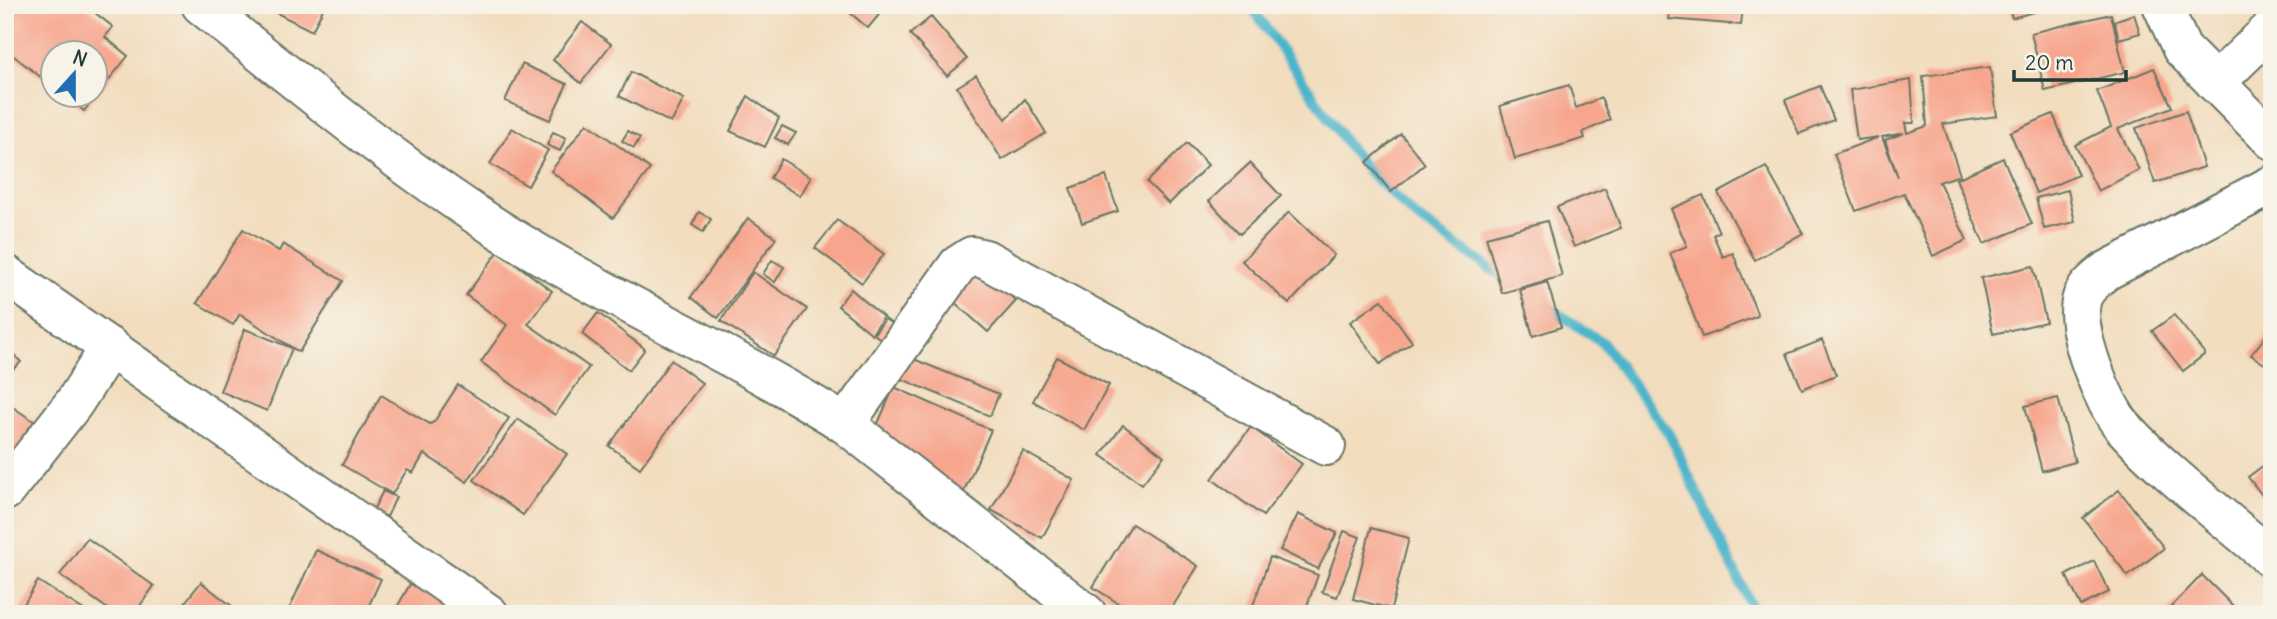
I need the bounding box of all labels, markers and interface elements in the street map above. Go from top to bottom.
north arrow [38,38,108,108]
scale bar [2014,38,2126,82]
text: N [70,45,91,72]
text: 20 m [2025,49,2074,76]

